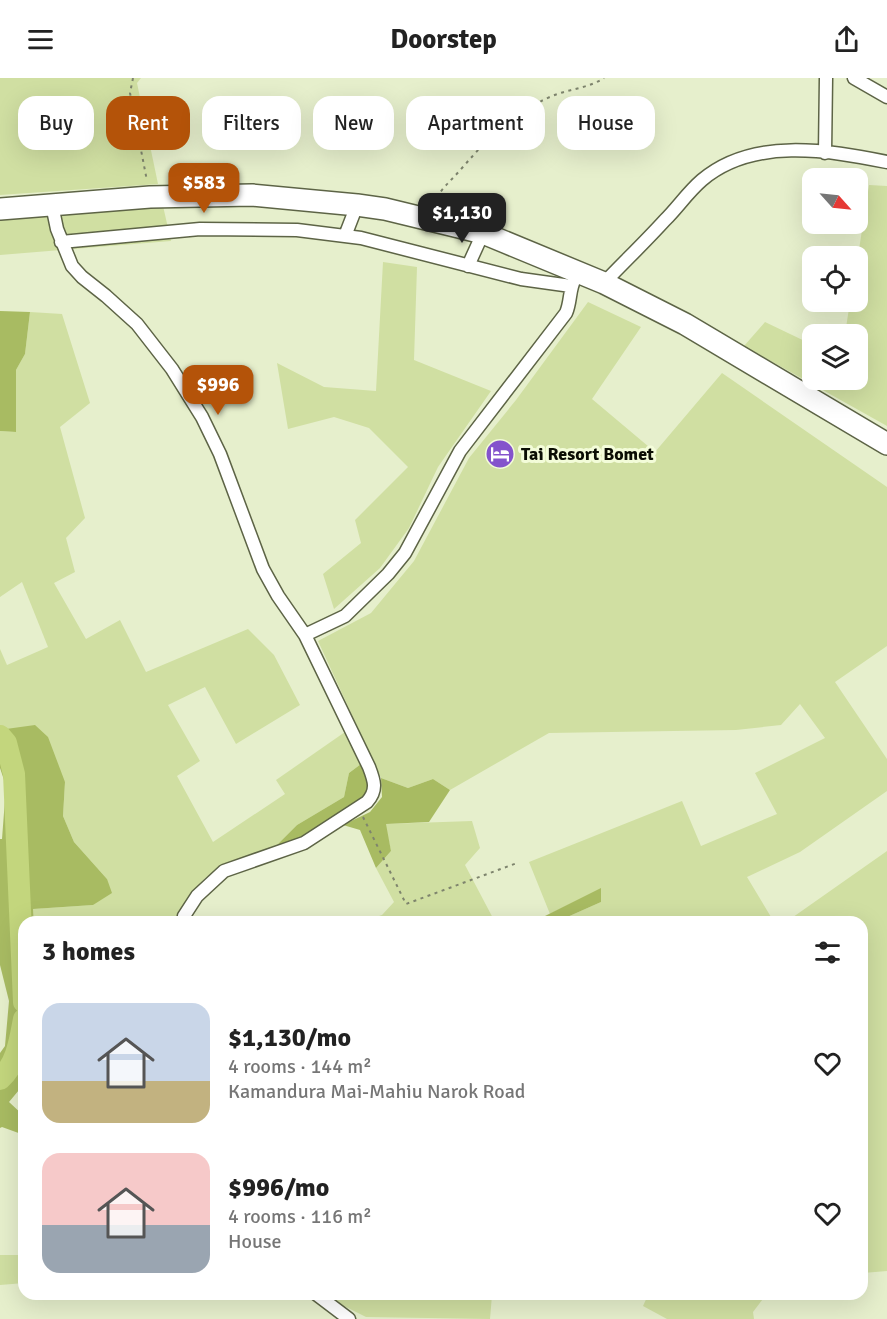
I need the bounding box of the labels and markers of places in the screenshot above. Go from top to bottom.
pin: $583 [168,163,240,214]
pin: $1,130 [413,193,511,244]
pin: $996 [182,365,254,416]
hotel icon: Tai Resort Bomet [484,438,516,470]
place label: Tai Resort Bomet [521,443,654,465]

